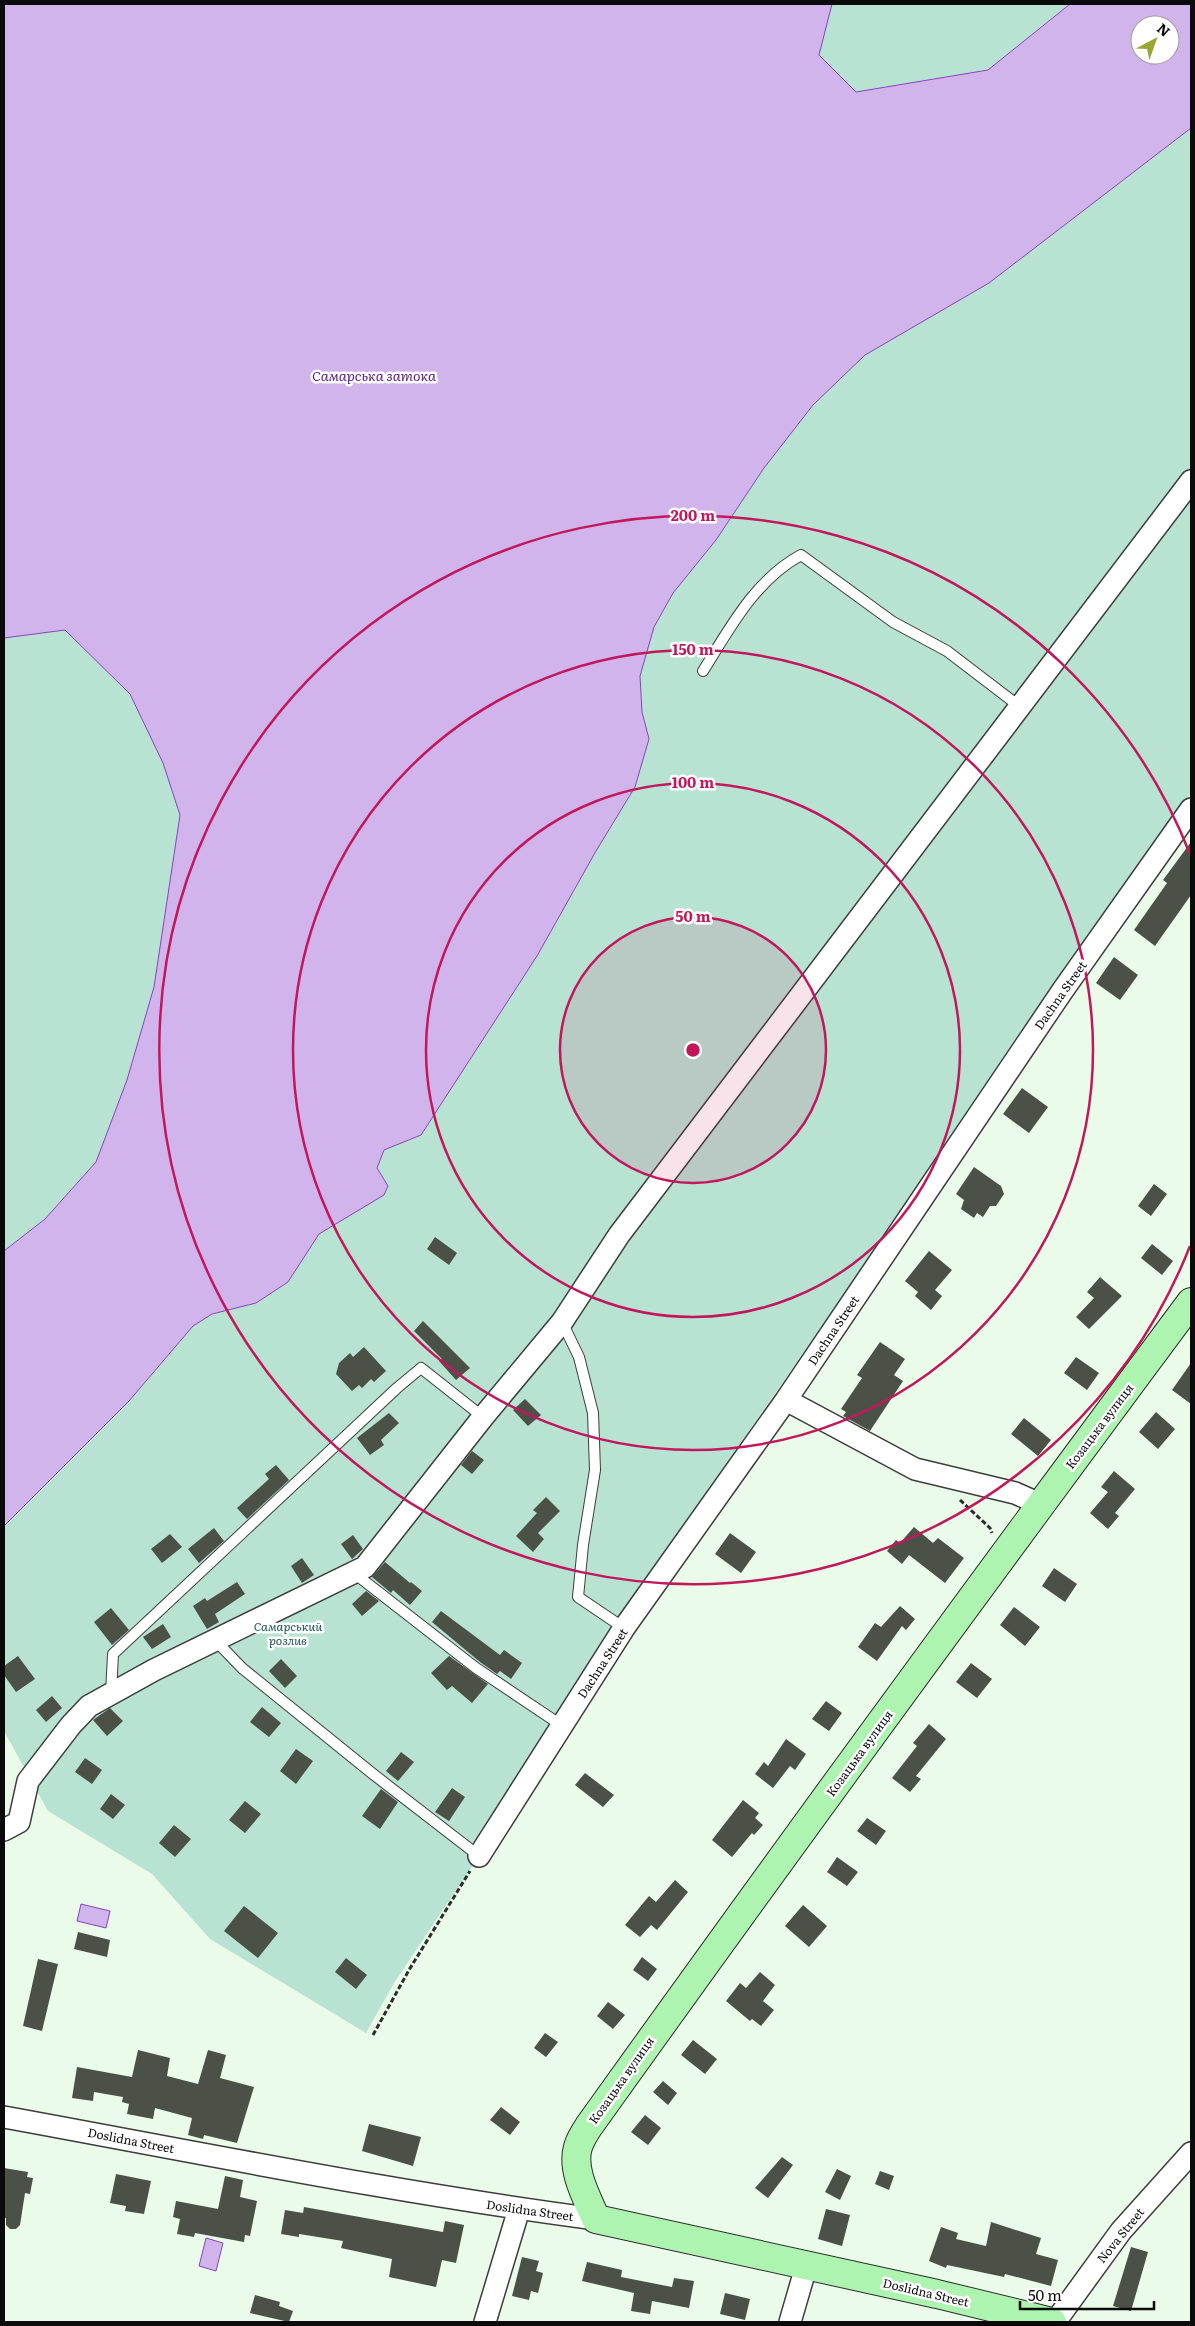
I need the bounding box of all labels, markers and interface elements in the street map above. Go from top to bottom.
north arrow [1130,15,1180,65]
text: N [1153,18,1175,41]
water label: Самарська затока [312,365,436,385]
text: 200 m [671,503,715,526]
text: 150 m [672,637,714,660]
text: 100 m [672,770,714,793]
text: 50 m [675,904,711,927]
street label: Dachna Street [1030,957,1091,1033]
centre of rings [684,1041,702,1059]
street label: Dachna Street [803,1291,863,1368]
street label: Козацька вулиця [1061,1379,1137,1473]
park label: Самарський розлив [254,1617,323,1649]
street label: Dachna Street [573,1624,632,1702]
street label: Козацька вулиця [821,1706,897,1800]
street label: Козацька вулиця [584,2033,658,2127]
street label: Doslidna Street [86,2123,176,2157]
street label: Doslidna Street [485,2195,575,2225]
street label: Nova Street [1092,2203,1148,2266]
street label: Doslidna Street [881,2273,971,2311]
scale bar [1020,2278,1154,2310]
text: 50 m [1028,2283,1062,2306]

